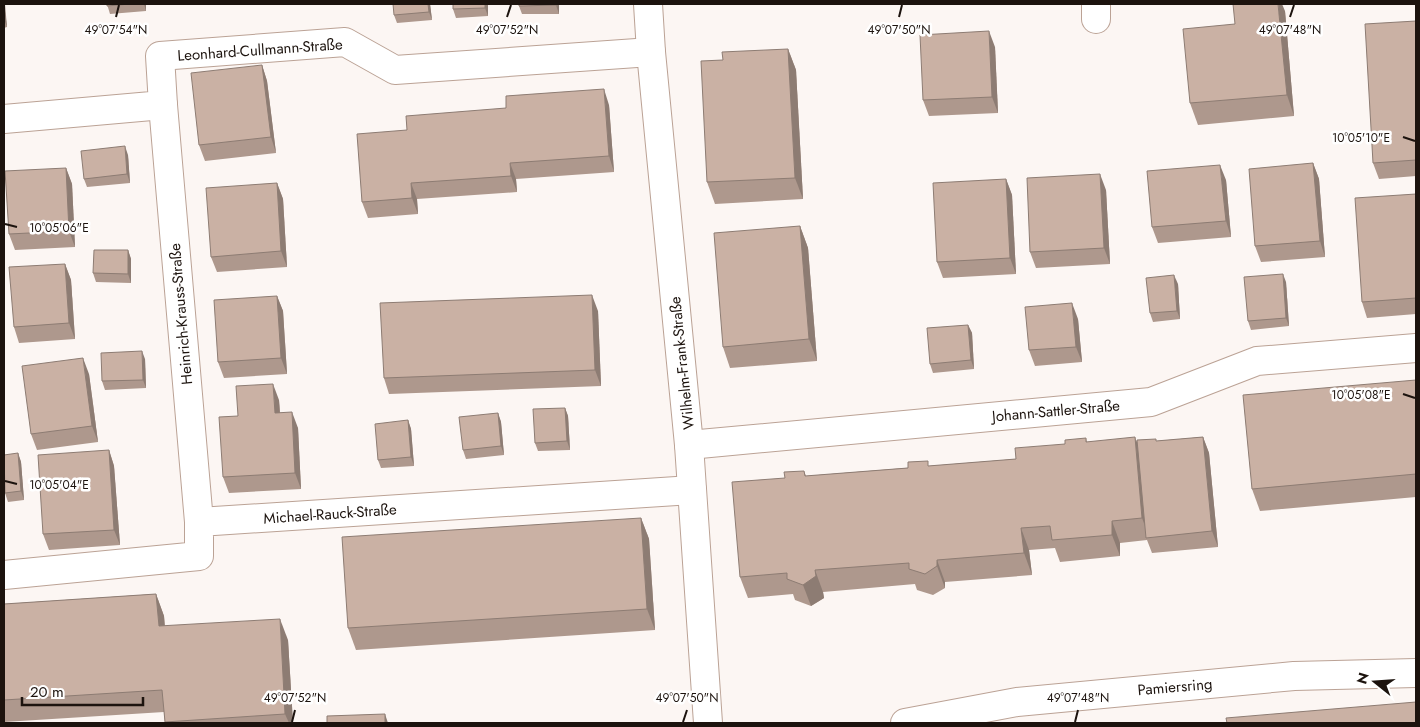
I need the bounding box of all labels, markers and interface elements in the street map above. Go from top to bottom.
text: 49°07'54"N [85,21,147,39]
text: 49°07'52"N [476,21,538,39]
text: 49°07'50"N [867,21,931,39]
text: 49°07'48"N [1259,21,1321,39]
street label: Leonhard-Cullmann-Straße [177,33,344,67]
text: 10°05'10"E [1332,129,1390,147]
text: 10°05'06"E [29,219,89,237]
street label: Heinrich-Krauss-Straße [164,242,198,386]
street label: Wilhelm-Frank-Straße [664,295,700,431]
text: 10°05'08"E [1331,386,1391,404]
street label: Johann-Sattler-Straße [989,394,1121,428]
text: 10°05'04"E [29,476,89,494]
street label: Michael-Rauck-Straße [263,498,398,530]
north arrow [1350,657,1400,707]
text: N [1351,670,1374,686]
street label: Pamiersring [1137,673,1213,701]
scale bar [22,674,144,706]
text: 20 m [30,681,64,703]
text: 49°07'52"N [264,689,326,707]
text: 49°07'50"N [655,689,719,707]
text: 49°07'48"N [1047,689,1109,707]

